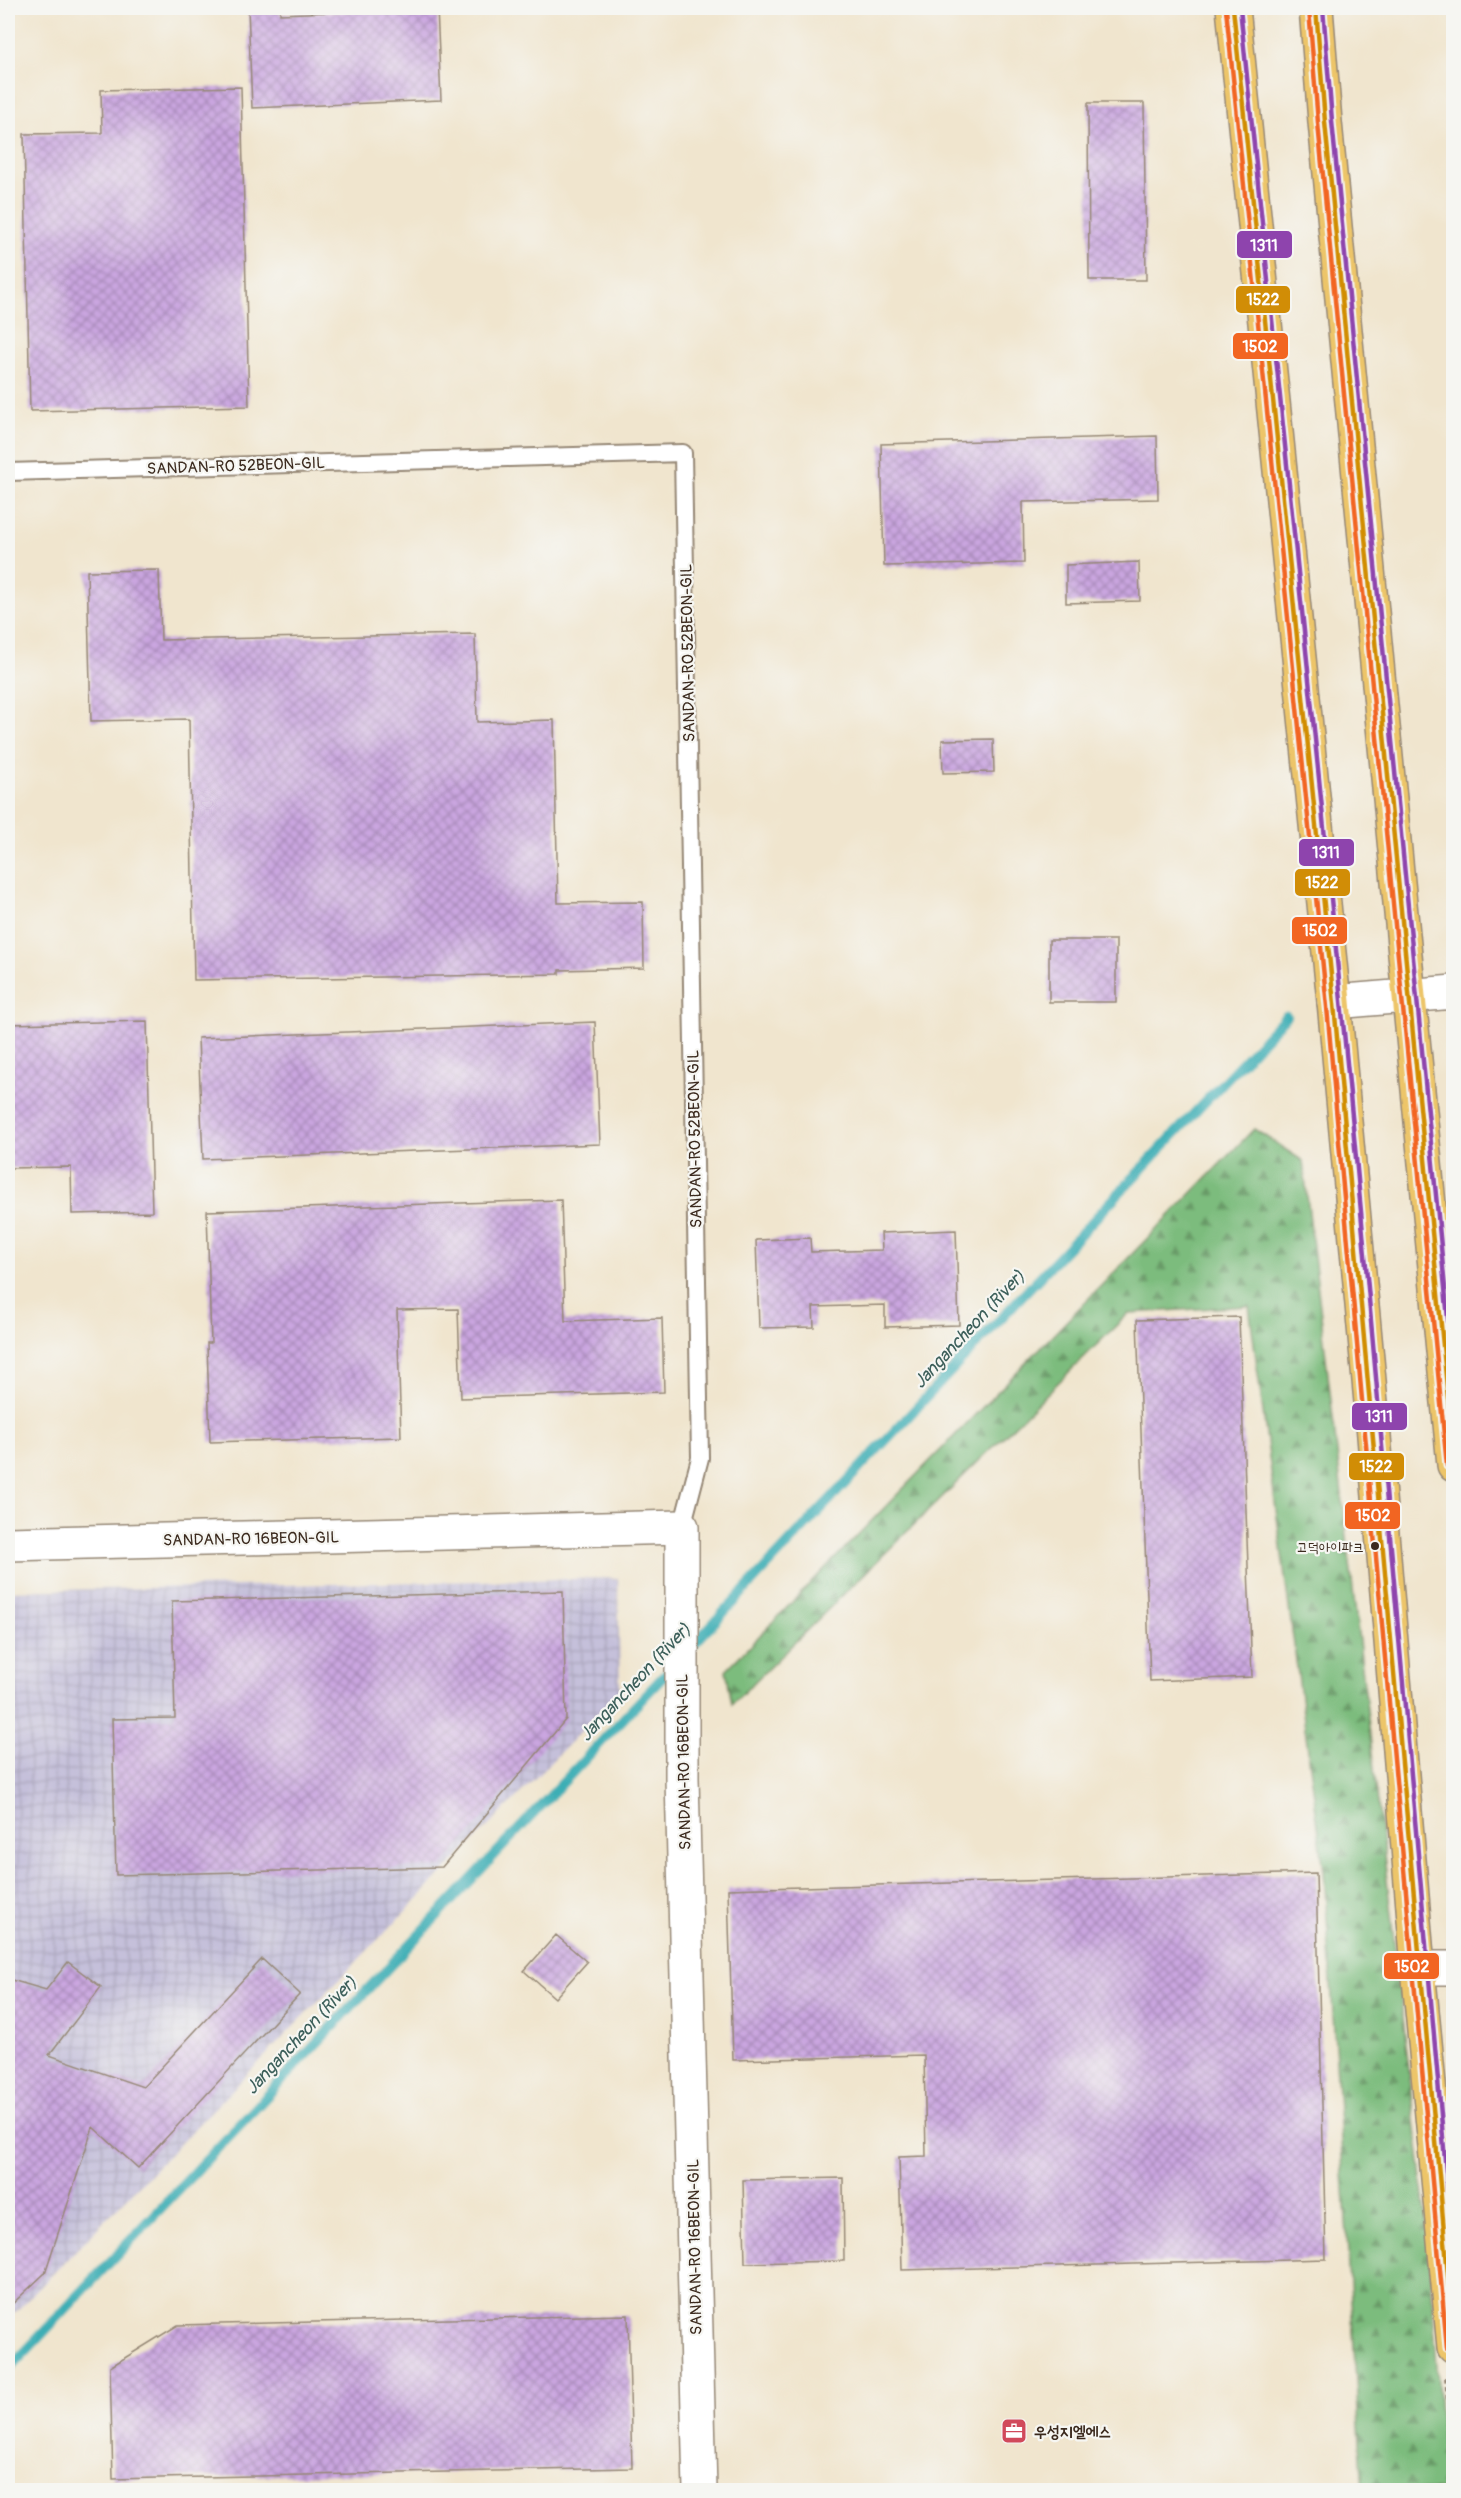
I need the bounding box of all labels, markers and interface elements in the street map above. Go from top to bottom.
line badge: 1311 [1236,230,1293,259]
text: 1311 [1250,236,1278,256]
line badge: 1522 [1235,285,1291,314]
text: 1522 [1247,290,1279,310]
line badge: 1502 [1232,332,1289,360]
text: 1502 [1243,337,1277,357]
street label: SANDAN-RO 52BEON-GIL [147,453,326,479]
street label: SANDAN-RO 52BEON-GIL [676,564,700,742]
line badge: 1311 [1298,838,1355,867]
text: 1311 [1312,843,1340,863]
line badge: 1522 [1294,868,1351,897]
text: 1522 [1306,873,1338,893]
line badge: 1502 [1291,916,1348,945]
text: 1502 [1303,921,1337,941]
street label: SANDAN-RO 52BEON-GIL [683,1050,707,1228]
water label: Jangancheon (River) [909,1265,1030,1393]
line badge: 1311 [1351,1402,1408,1431]
text: 1311 [1365,1407,1393,1427]
line badge: 1522 [1348,1452,1405,1481]
text: 1522 [1360,1457,1392,1477]
line badge: 1502 [1344,1501,1401,1530]
text: 1502 [1356,1506,1390,1526]
street label: SANDAN-RO 16BEON-GIL [163,1527,339,1551]
place label: 고덕아이파크 [1296,1539,1364,1556]
marker: 고덕아이파크 [1369,1540,1381,1552]
water label: Jangancheon (River) [575,1618,696,1746]
street label: SANDAN-RO 16BEON-GIL [672,1674,696,1850]
line badge: 1502 [1383,1952,1440,1980]
text: 1502 [1395,1957,1429,1977]
water label: Jangancheon (River) [241,1971,362,2099]
street label: SANDAN-RO 16BEON-GIL [683,2159,707,2335]
office icon: 우성지엘에스 [999,2416,1029,2446]
place label: 우성지엘에스 [1034,2422,1111,2442]

